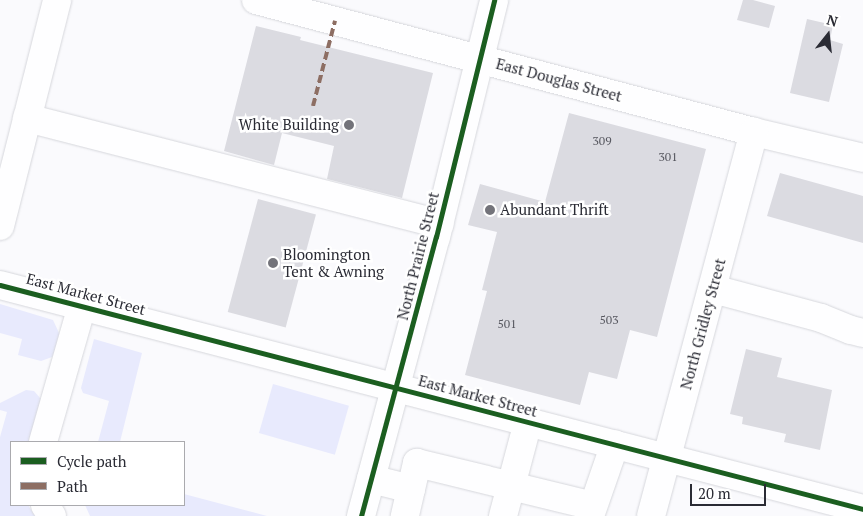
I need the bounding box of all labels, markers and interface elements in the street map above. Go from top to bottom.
north arrow [803,10,853,60]
text: N [825,10,840,31]
street label: East Douglas Street [494,55,624,105]
place label: White Building [238,116,339,134]
marker: White Building [343,119,355,131]
house number: 309 [592,134,612,148]
house number: 301 [658,150,678,164]
street label: North Prairie Street [393,190,443,322]
place label: Abundant Thrift [500,201,609,219]
marker: Abundant Thrift [484,204,496,216]
place label: Bloomington Tent & Awning [283,245,384,280]
street label: North Gridley Street [677,256,729,392]
marker: Bloomington Tent & Awning [267,257,279,269]
street label: East Market Street [24,269,148,319]
house number: 503 [599,313,619,327]
house number: 501 [497,317,517,331]
street label: East Market Street [416,371,540,421]
legend [10,441,185,506]
text: Cycle path [57,451,127,471]
scale bar [693,474,769,506]
text: Path [57,476,88,496]
text: 20 m [698,483,731,503]

